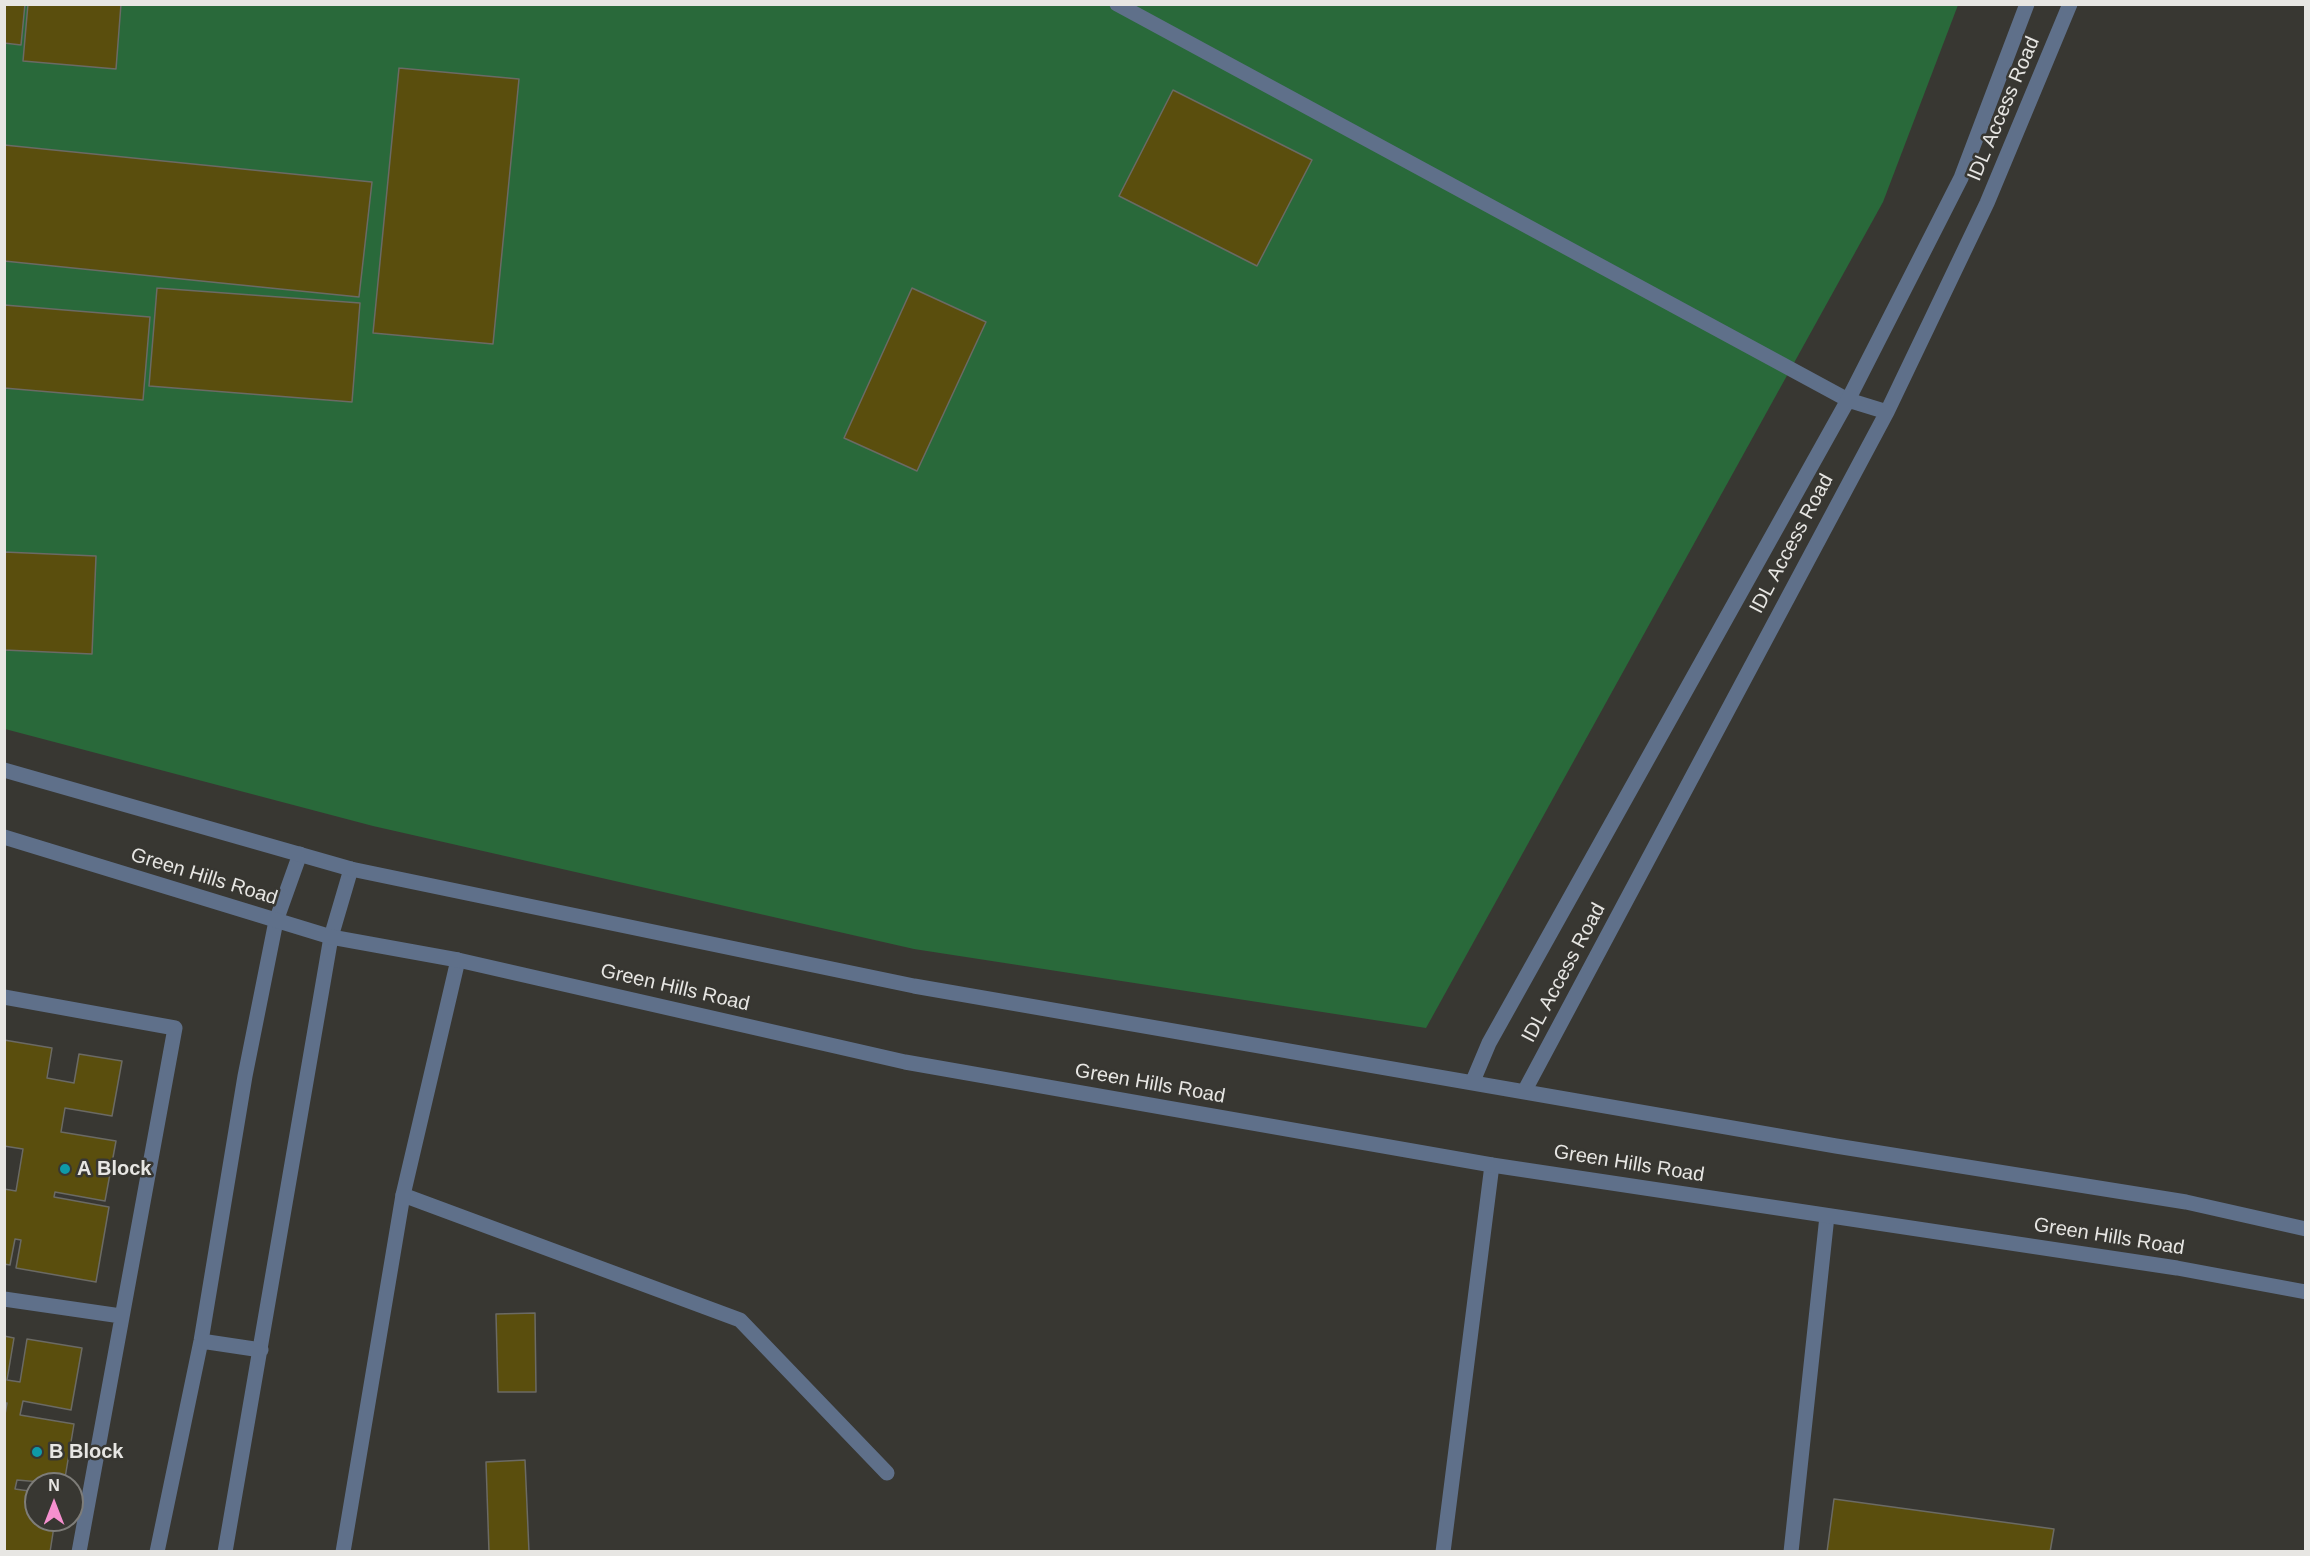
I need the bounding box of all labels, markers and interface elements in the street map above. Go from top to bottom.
street label: IDL Access Road [1963,33,2045,185]
street label: IDL Access Road [1745,470,1839,618]
street label: Green Hills Road [128,843,280,911]
street label: IDL Access Road [1517,899,1611,1047]
street label: Green Hills Road [598,959,752,1017]
street label: Green Hills Road [1073,1059,1227,1109]
street label: Green Hills Road [1552,1140,1706,1188]
place label: A Block [77,1157,151,1181]
marker: A Block [58,1162,72,1176]
street label: Green Hills Road [2032,1213,2186,1261]
place label: B Block [49,1440,123,1464]
marker: B Block [30,1445,44,1459]
north arrow [24,1472,84,1532]
text: N [48,1477,60,1494]

